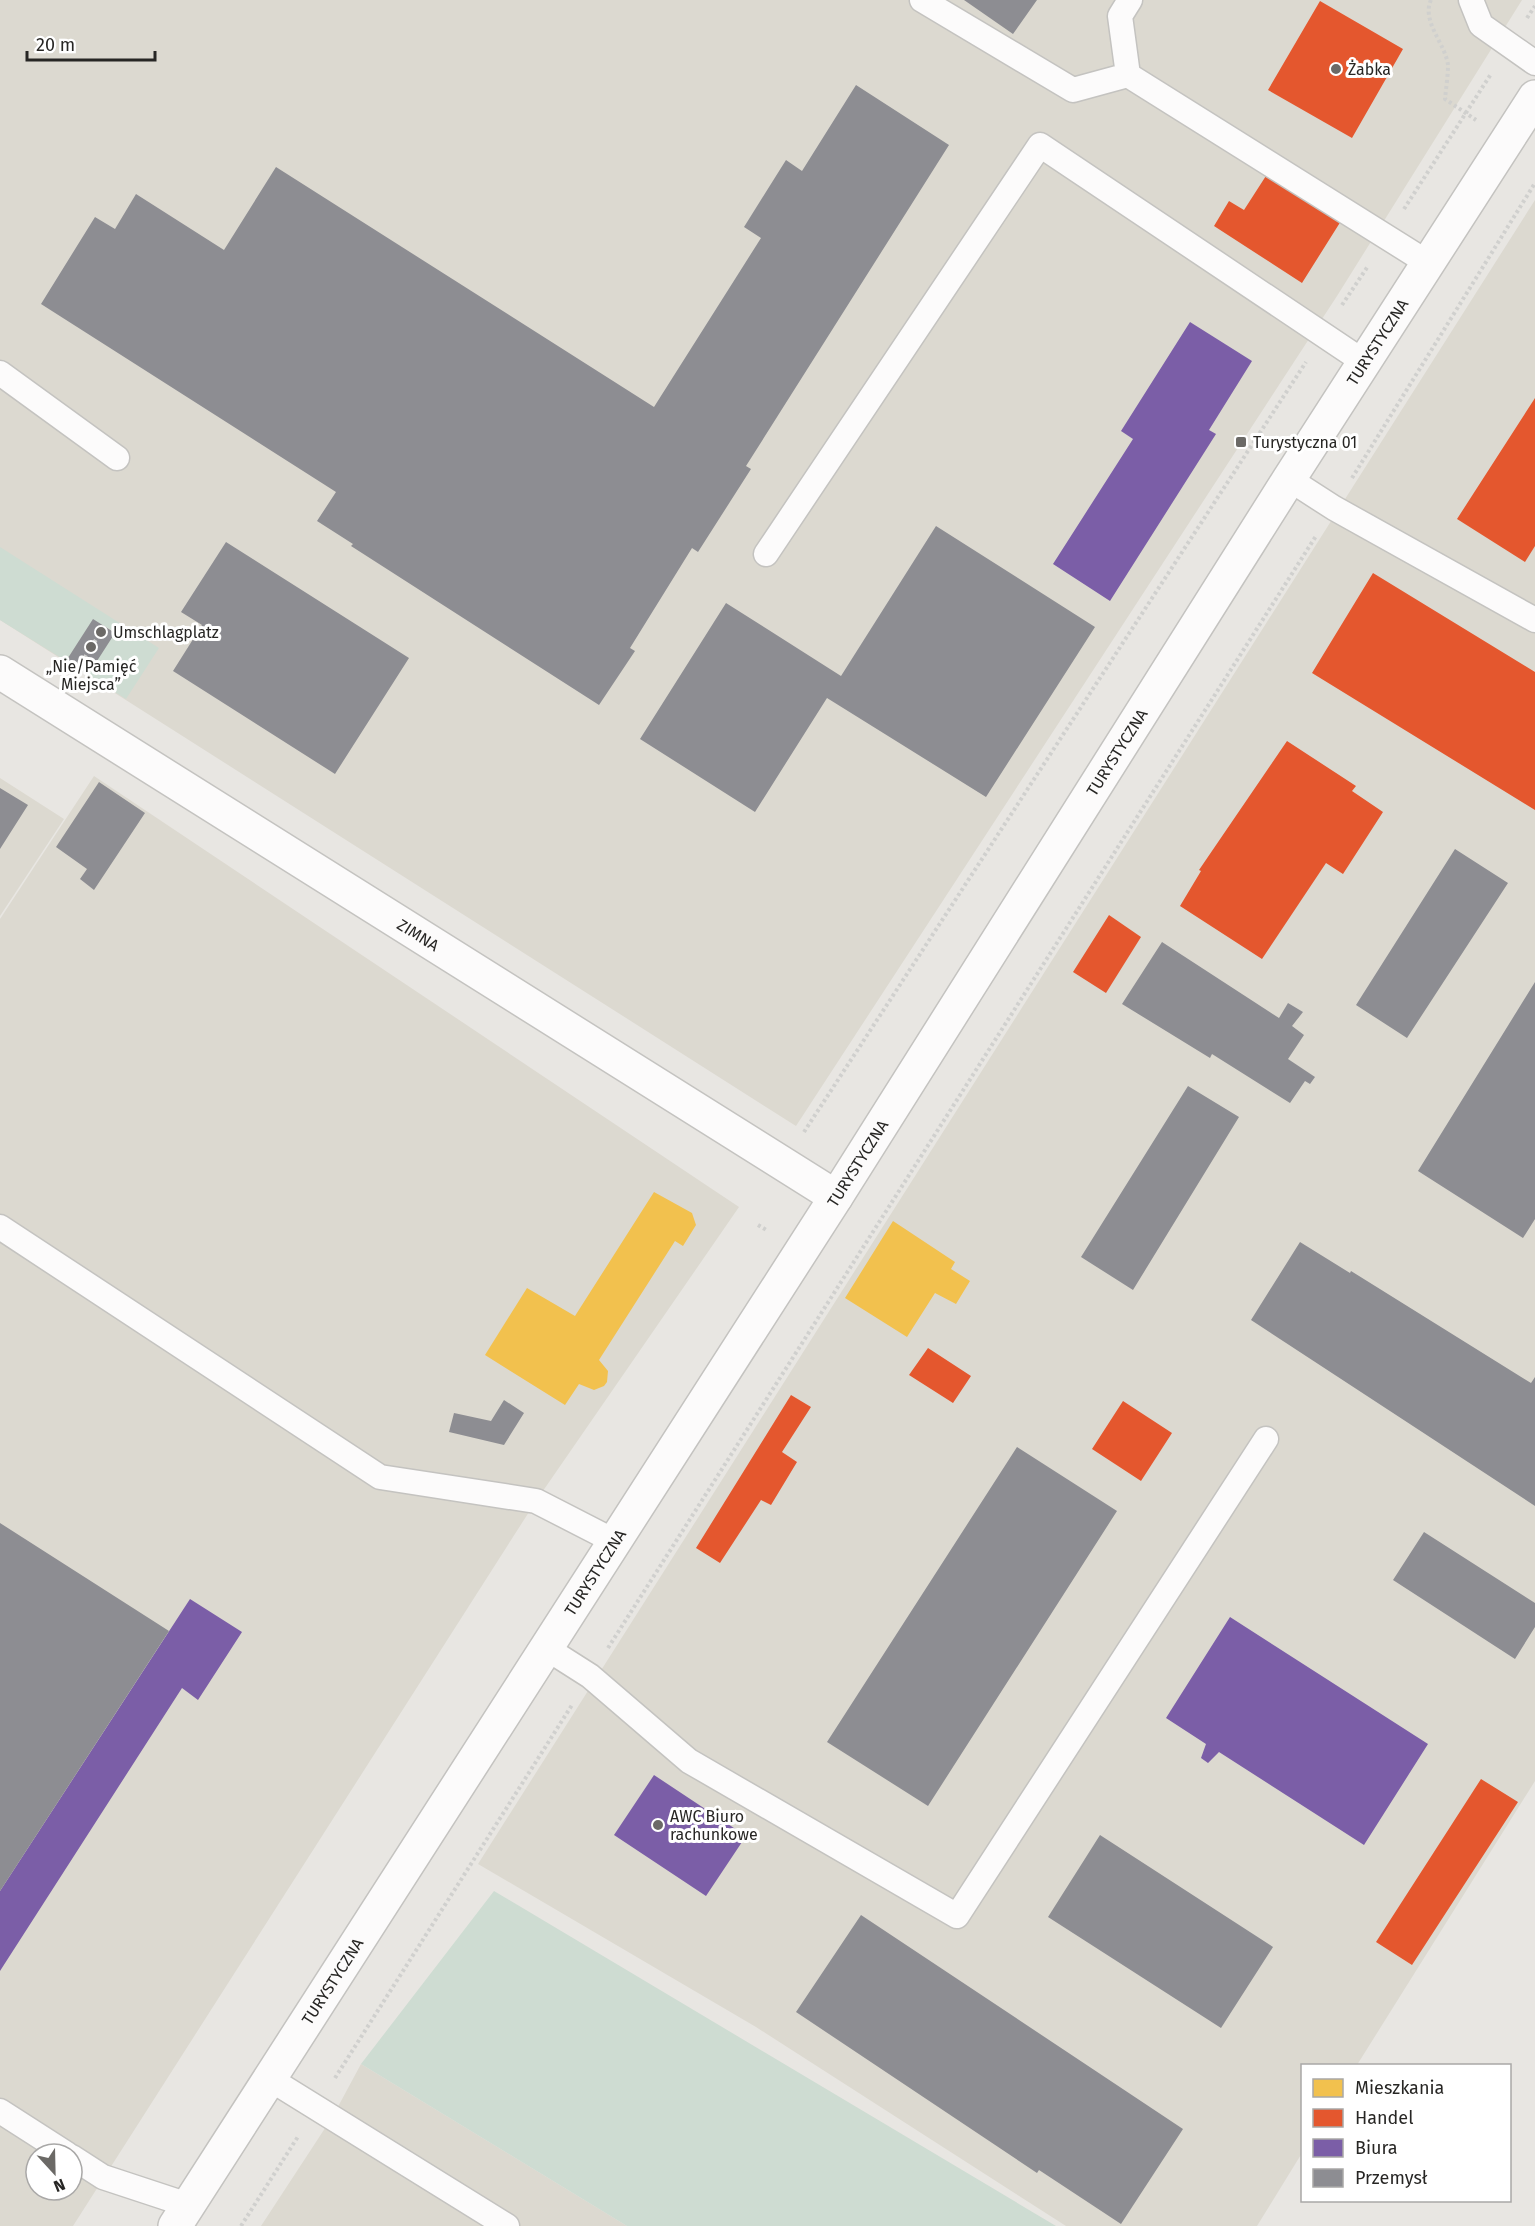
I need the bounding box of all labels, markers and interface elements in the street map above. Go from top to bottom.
scale bar [27,24,154,62]
text: 20 m [36,34,75,56]
place label: Żabka [1348,59,1391,79]
marker: Żabka [1329,62,1343,76]
street label: TURYSTYCZNA [1343,295,1412,389]
place label: Turystyczna 01 [1253,433,1357,452]
marker: Turystyczna 01 [1234,435,1248,449]
place label: Umschlagplatz [113,623,219,642]
marker: Umschlagplatz [94,625,108,639]
marker: „Nie/Pamięć Miejsca” [84,640,98,654]
place label: „Nie/Pamięć Miejsca” [46,657,137,694]
street label: TURYSTYCZNA [1082,705,1152,799]
street label: ZIMNA [394,915,443,955]
street label: TURYSTYCZNA [823,1116,892,1210]
street label: TURYSTYCZNA [560,1525,630,1619]
place label: AWC Biuro rachunkowe [670,1807,758,1844]
marker: AWC Biuro rachunkowe [651,1818,665,1832]
street label: TURYSTYCZNA [298,1934,367,2028]
legend [1301,2064,1511,2202]
text: Mieszkania [1355,2077,1444,2099]
text: Handel [1355,2107,1413,2129]
text: Biura [1355,2137,1398,2159]
north arrow [24,2142,84,2202]
text: Przemysł [1355,2167,1428,2189]
text: N [51,2175,68,2196]

